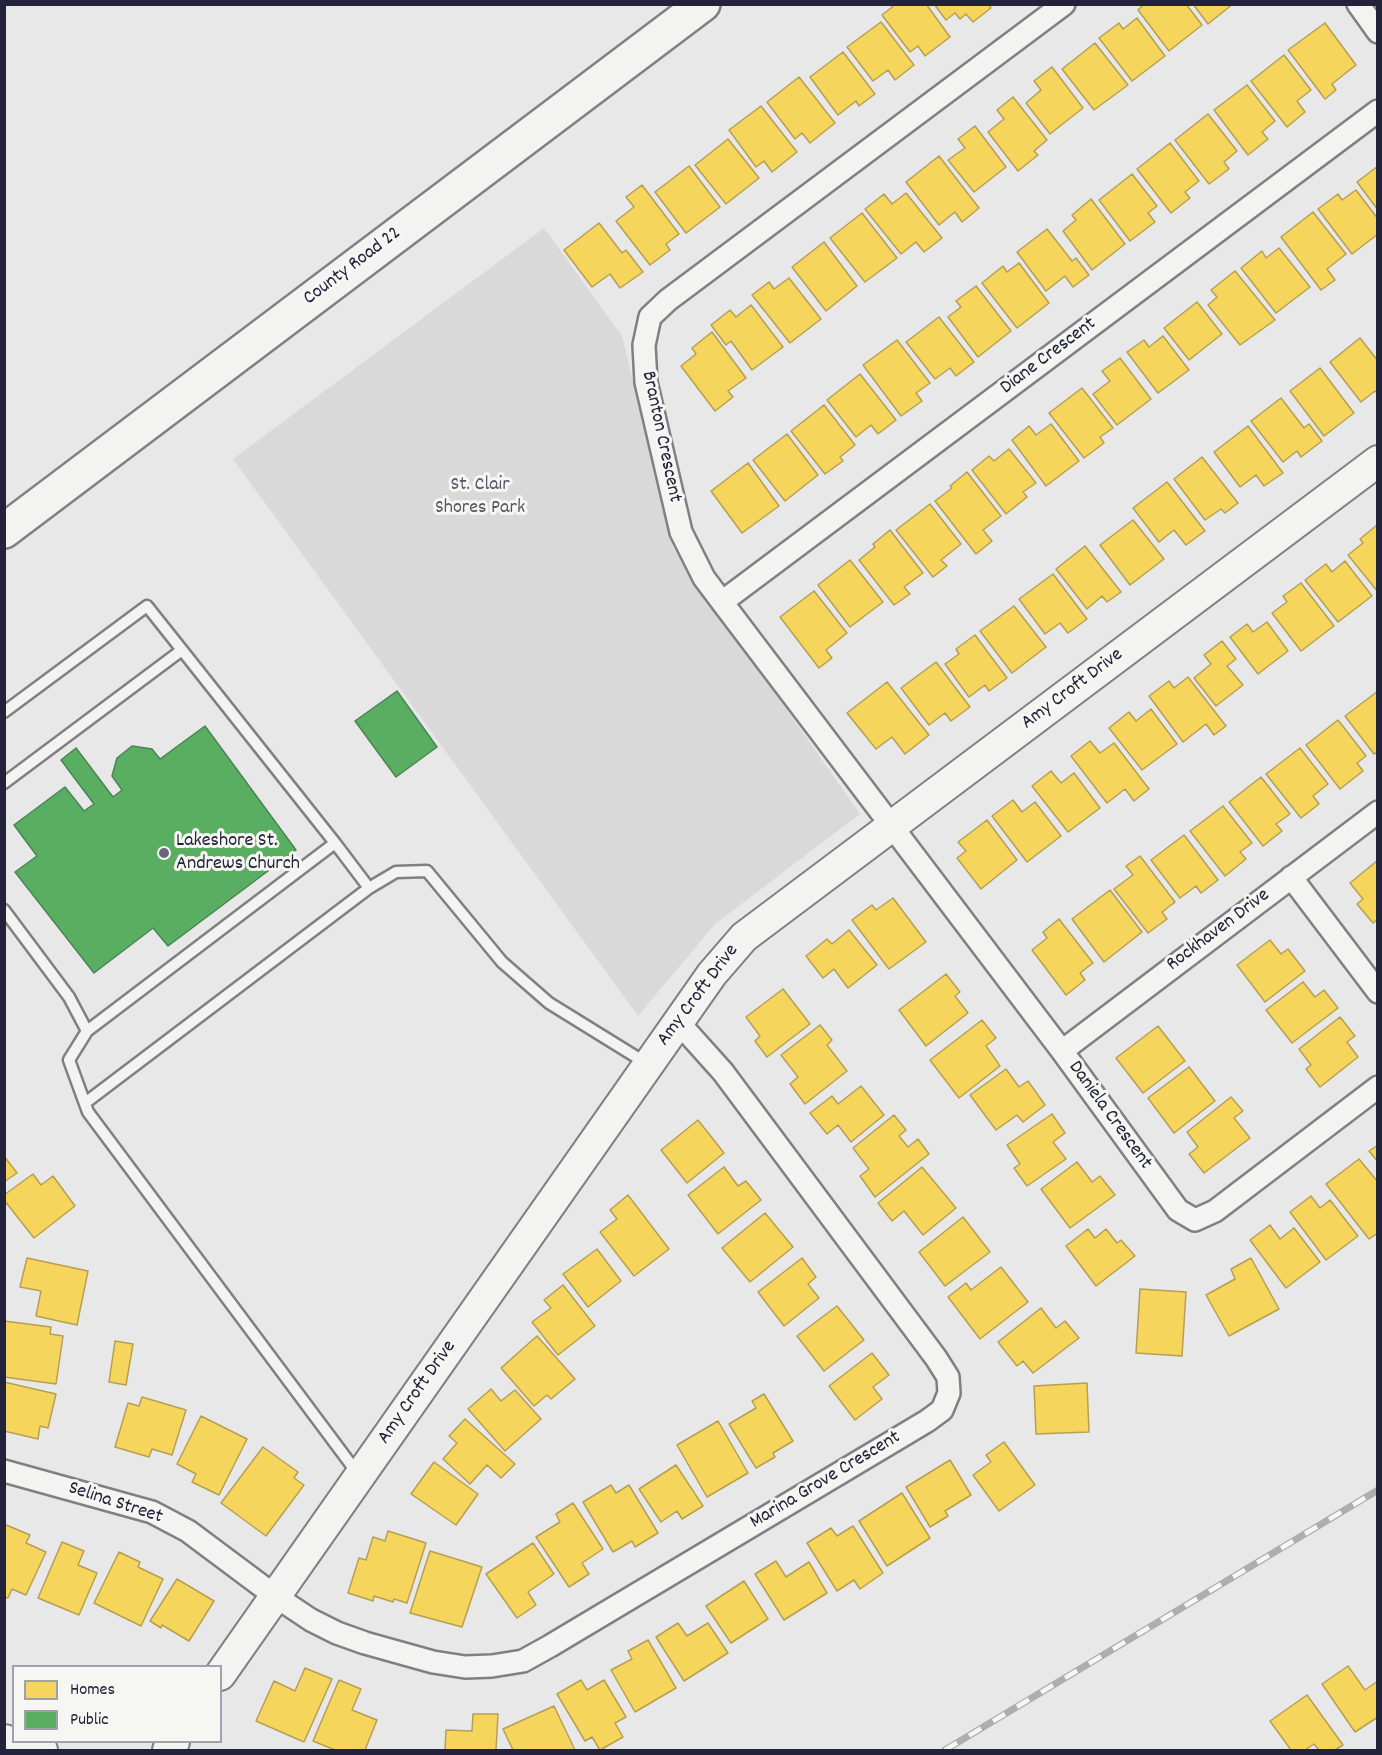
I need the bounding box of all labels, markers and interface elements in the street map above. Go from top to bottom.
street label: County Road 22 [299,222,407,312]
street label: Diane Crescent [996,313,1102,401]
street label: Branton Crescent [634,369,686,505]
park label: St. Clair Shores Park [435,474,525,521]
street label: Amy Croft Drive [1017,644,1129,736]
place label: Lakeshore St. Andrews Church [176,830,300,877]
marker: Lakeshore St. Andrews Church [157,846,171,860]
street label: Rockhaven Drive [1163,884,1275,978]
street label: Amy Croft Drive [653,940,745,1052]
street label: Daniela Crescent [1062,1057,1156,1175]
street label: Amy Croft Drive [373,1337,463,1449]
street label: Marina Grove Crescent [746,1427,906,1535]
street label: Selina Street [65,1477,165,1531]
legend [12,1665,222,1743]
text: Homes [70,1678,115,1703]
text: Public [70,1708,109,1733]

